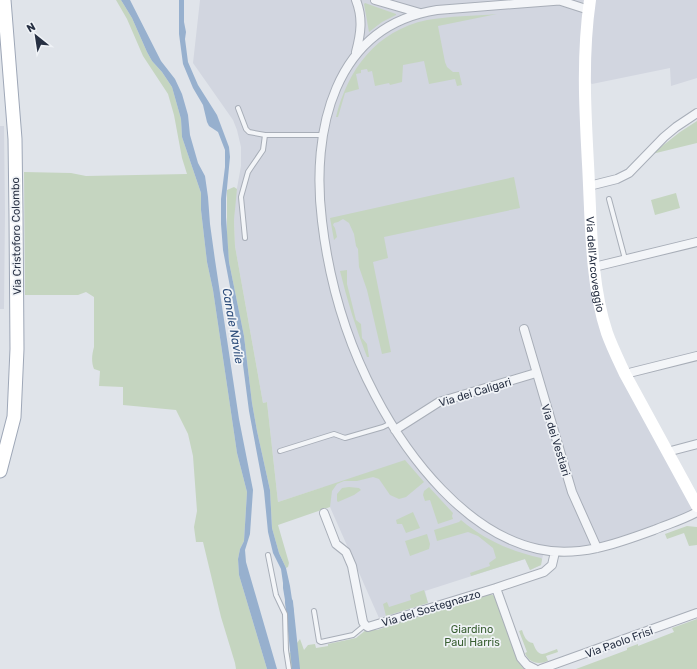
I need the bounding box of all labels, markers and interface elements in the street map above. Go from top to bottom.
north arrow [16,16,56,56]
text: N [25,20,38,35]
street label: Via Cristoforo Colombo [9,177,24,295]
street label: Via dell'Arcoveggio [583,216,607,314]
water label: Canale Navile [219,287,247,365]
street label: Via dei Caligari [437,375,513,410]
street label: Via dei Vestiari [538,403,573,478]
street label: Via del Sostegnazzo [380,587,482,630]
park label: Giardino Paul Harris [444,623,500,649]
street label: Via Paolo Frisi [584,624,655,661]

